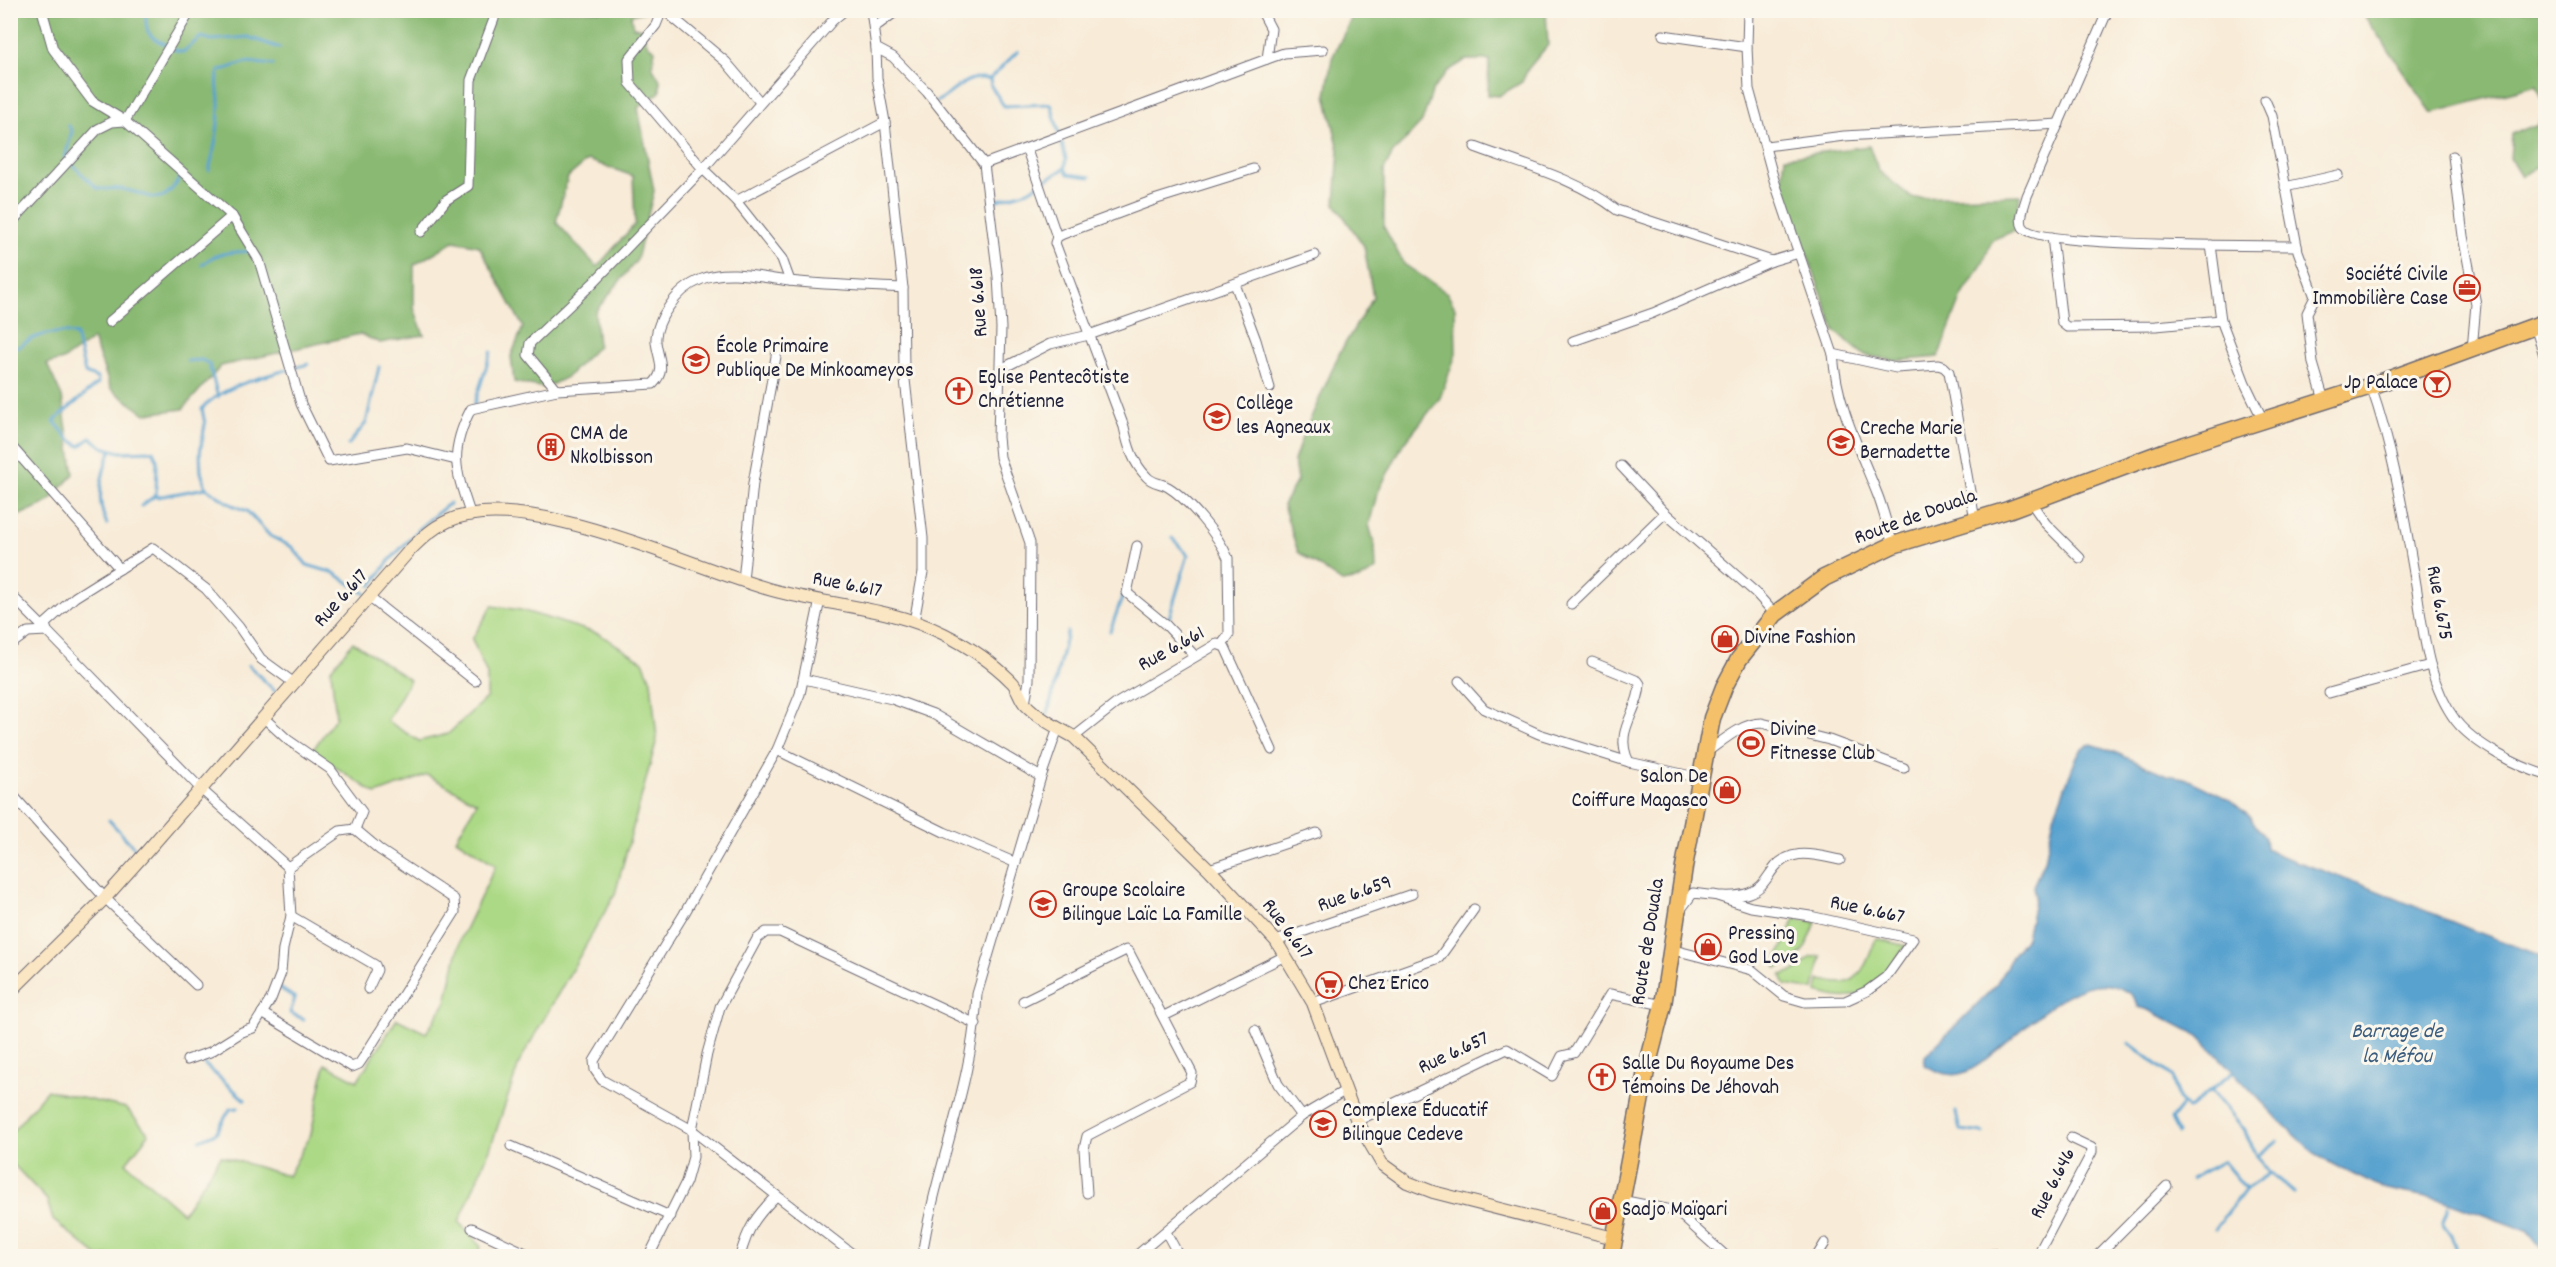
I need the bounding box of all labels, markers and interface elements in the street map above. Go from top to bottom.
place label: Société Civile Immobilière Case [2312,261,2448,315]
street label: Rue 6.618 [963,266,997,338]
office icon: Société Civile Immobilière Case [2452,273,2482,303]
place label: École Primaire Publique De Minkoameyos [716,333,914,387]
school or university icon: École Primaire Publique De Minkoameyos [681,345,711,375]
place label: Eglise Pentecôtiste Chrétienne [978,364,1129,418]
place label: Jp Palace [2344,369,2418,399]
bar icon: Jp Palace [2422,369,2452,399]
church icon: Eglise Pentecôtiste Chrétienne [944,376,974,406]
place label: Collège les Agneaux [1236,390,1330,444]
school or university icon: Collège les Agneaux [1202,402,1232,432]
place label: Creche Marie Bernadette [1860,415,1963,469]
place label: CMA de Nkolbisson [570,420,653,474]
school or university icon: Creche Marie Bernadette [1826,427,1856,457]
building icon: CMA de Nkolbisson [536,432,566,462]
street label: Route de Douala [1851,482,1982,554]
street label: Rue 6.617 [307,563,377,635]
street label: Rue 6.675 [2417,563,2459,643]
street label: Rue 6.617 [810,565,884,607]
street label: Rue 6.661 [1133,619,1211,681]
shop icon: Divine Fashion [1710,624,1740,654]
place label: Divine Fashion [1744,624,1856,654]
place label: Divine Fitnesse Club [1770,716,1875,770]
sports icon: Divine Fitnesse Club [1736,728,1766,758]
place label: Salon De Coiffure Magasco [1572,763,1708,817]
shop icon: Salon De Coiffure Magasco [1712,775,1742,805]
street label: Rue 6.659 [1314,868,1396,922]
street label: Route de Douala [1624,875,1674,1008]
place label: Groupe Scolaire Bilingue Laïc La Famille [1062,877,1242,931]
street label: Rue 6.667 [1827,888,1907,934]
school or university icon: Groupe Scolaire Bilingue Laïc La Famille [1028,889,1058,919]
street label: Rue 6.617 [1253,893,1319,967]
place label: Pressing God Love [1728,920,1799,974]
shop icon: Pressing God Love [1693,932,1723,962]
supermarket icon: Chez Erico [1314,970,1344,1000]
place label: Chez Erico [1348,970,1429,1000]
water label: Barrage de la Méfou [2351,1017,2444,1073]
street label: Rue 6.657 [1414,1025,1494,1083]
place label: Salle Du Royaume Des Témoins De Jéhovah [1622,1050,1794,1104]
church icon: Salle Du Royaume Des Témoins De Jéhovah [1587,1062,1617,1092]
place label: Complexe Éducatif Bilingue Cedeve [1342,1097,1488,1151]
school or university icon: Complexe Éducatif Bilingue Cedeve [1308,1109,1338,1139]
street label: Rue 6.646 [2023,1143,2085,1225]
shop icon: Sadjo Maïgari [1588,1196,1618,1226]
place label: Sadjo Maïgari [1622,1196,1727,1226]

